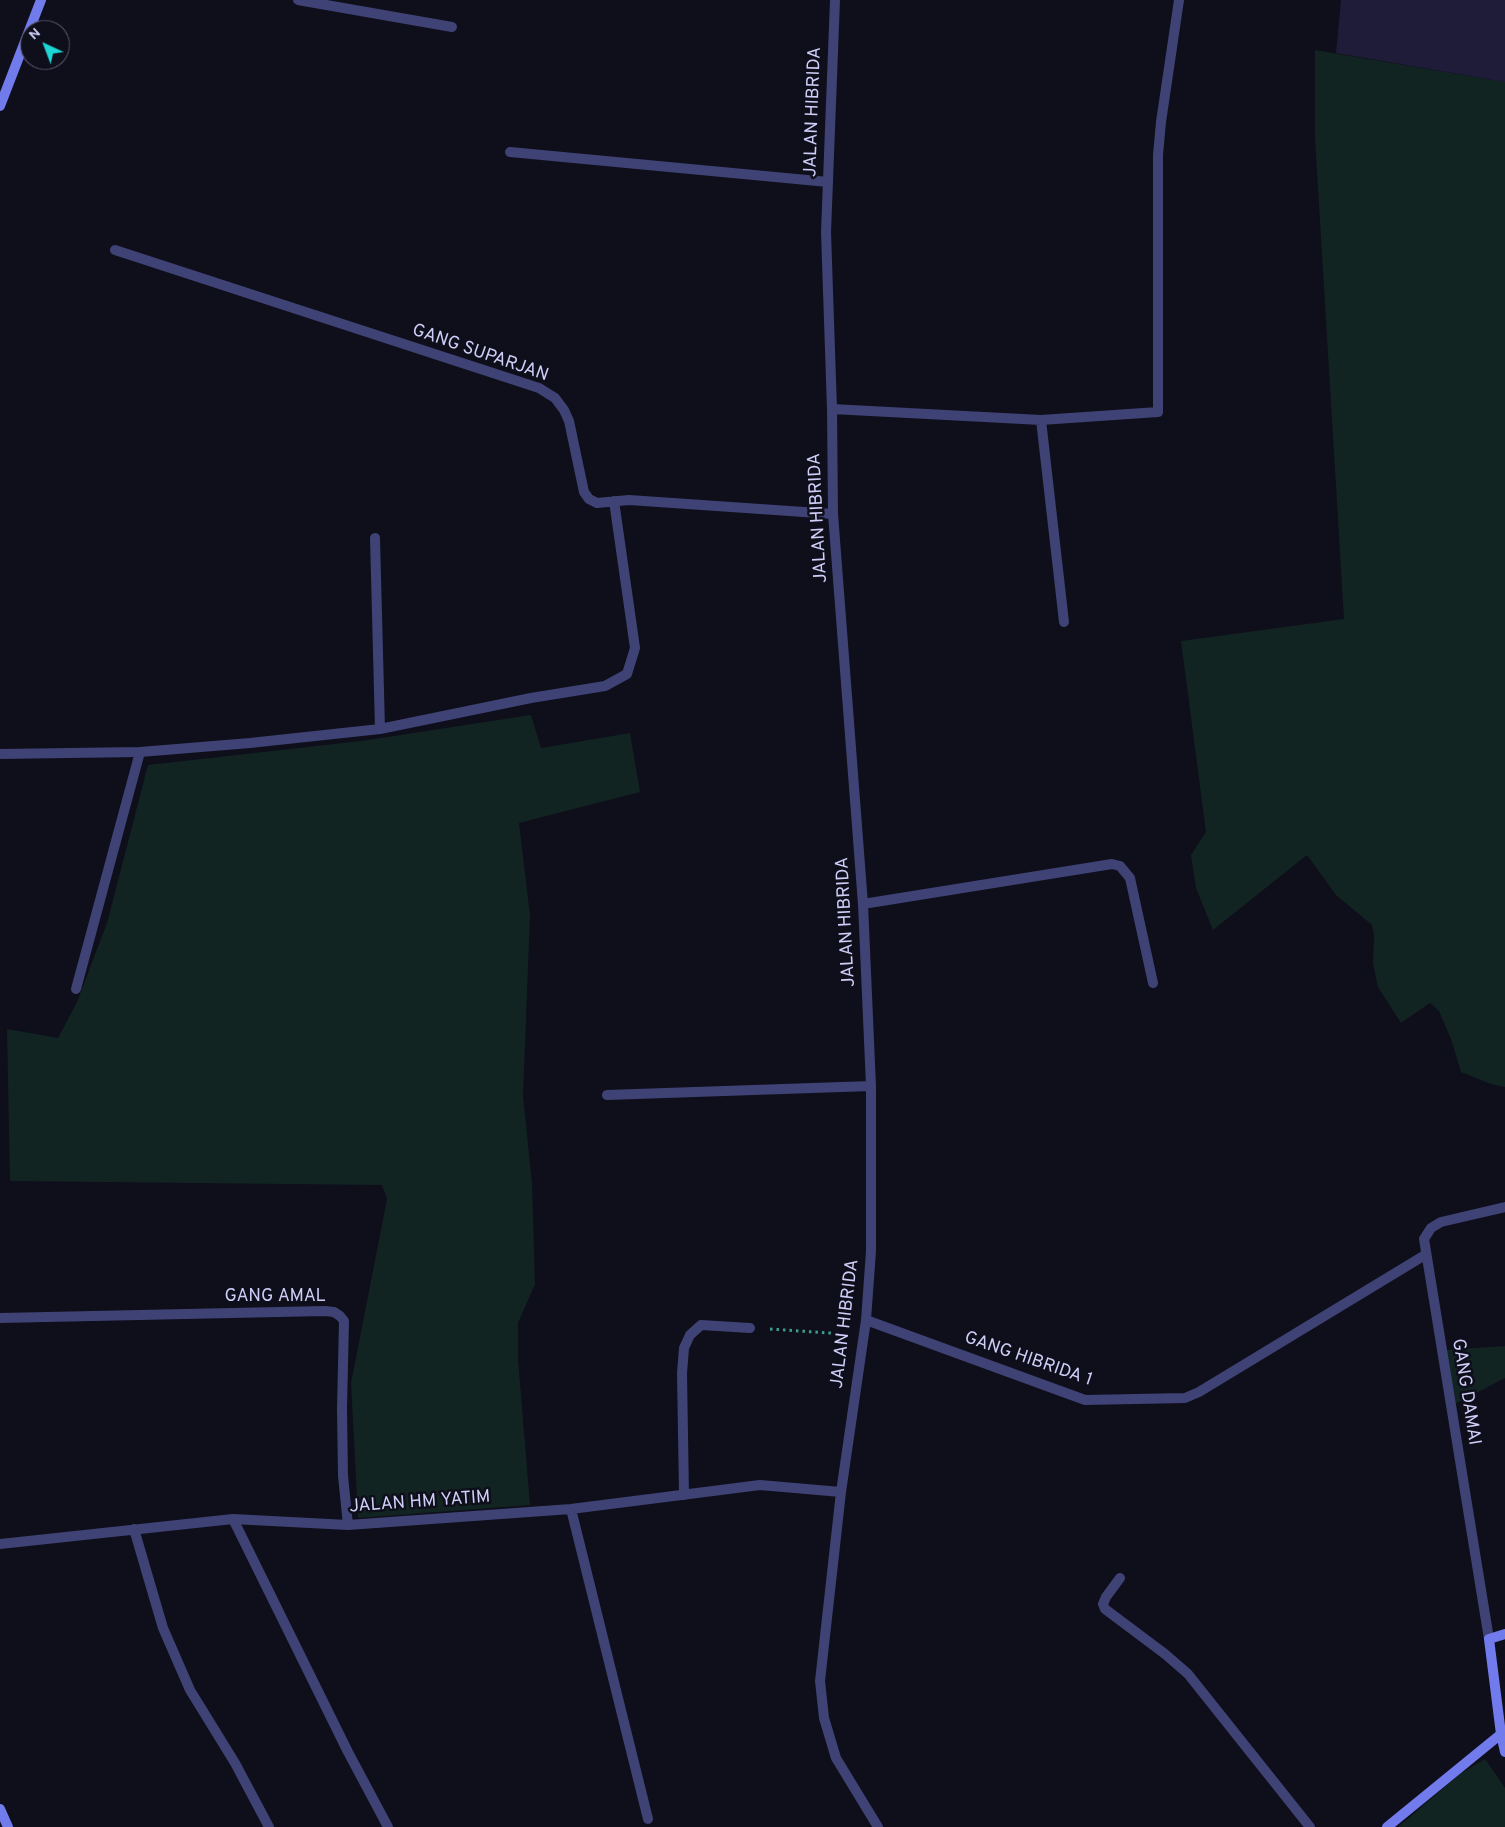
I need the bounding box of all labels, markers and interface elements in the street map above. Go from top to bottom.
north arrow [20,20,70,70]
text: N [26,25,45,44]
street label: JALAN HIBRIDA [801,47,827,177]
street label: GANG SUPARJAN [409,321,551,387]
street label: JALAN HIBRIDA [805,452,833,584]
street label: JALAN HIBRIDA [833,856,861,988]
street label: JALAN HIBRIDA [827,1258,865,1390]
street label: GANG AMAL [224,1286,326,1308]
street label: GANG HIBRIDA 1 [961,1328,1095,1392]
street label: GANG DAMAI [1446,1337,1484,1447]
street label: JALAN HM YATIM [349,1487,491,1519]

